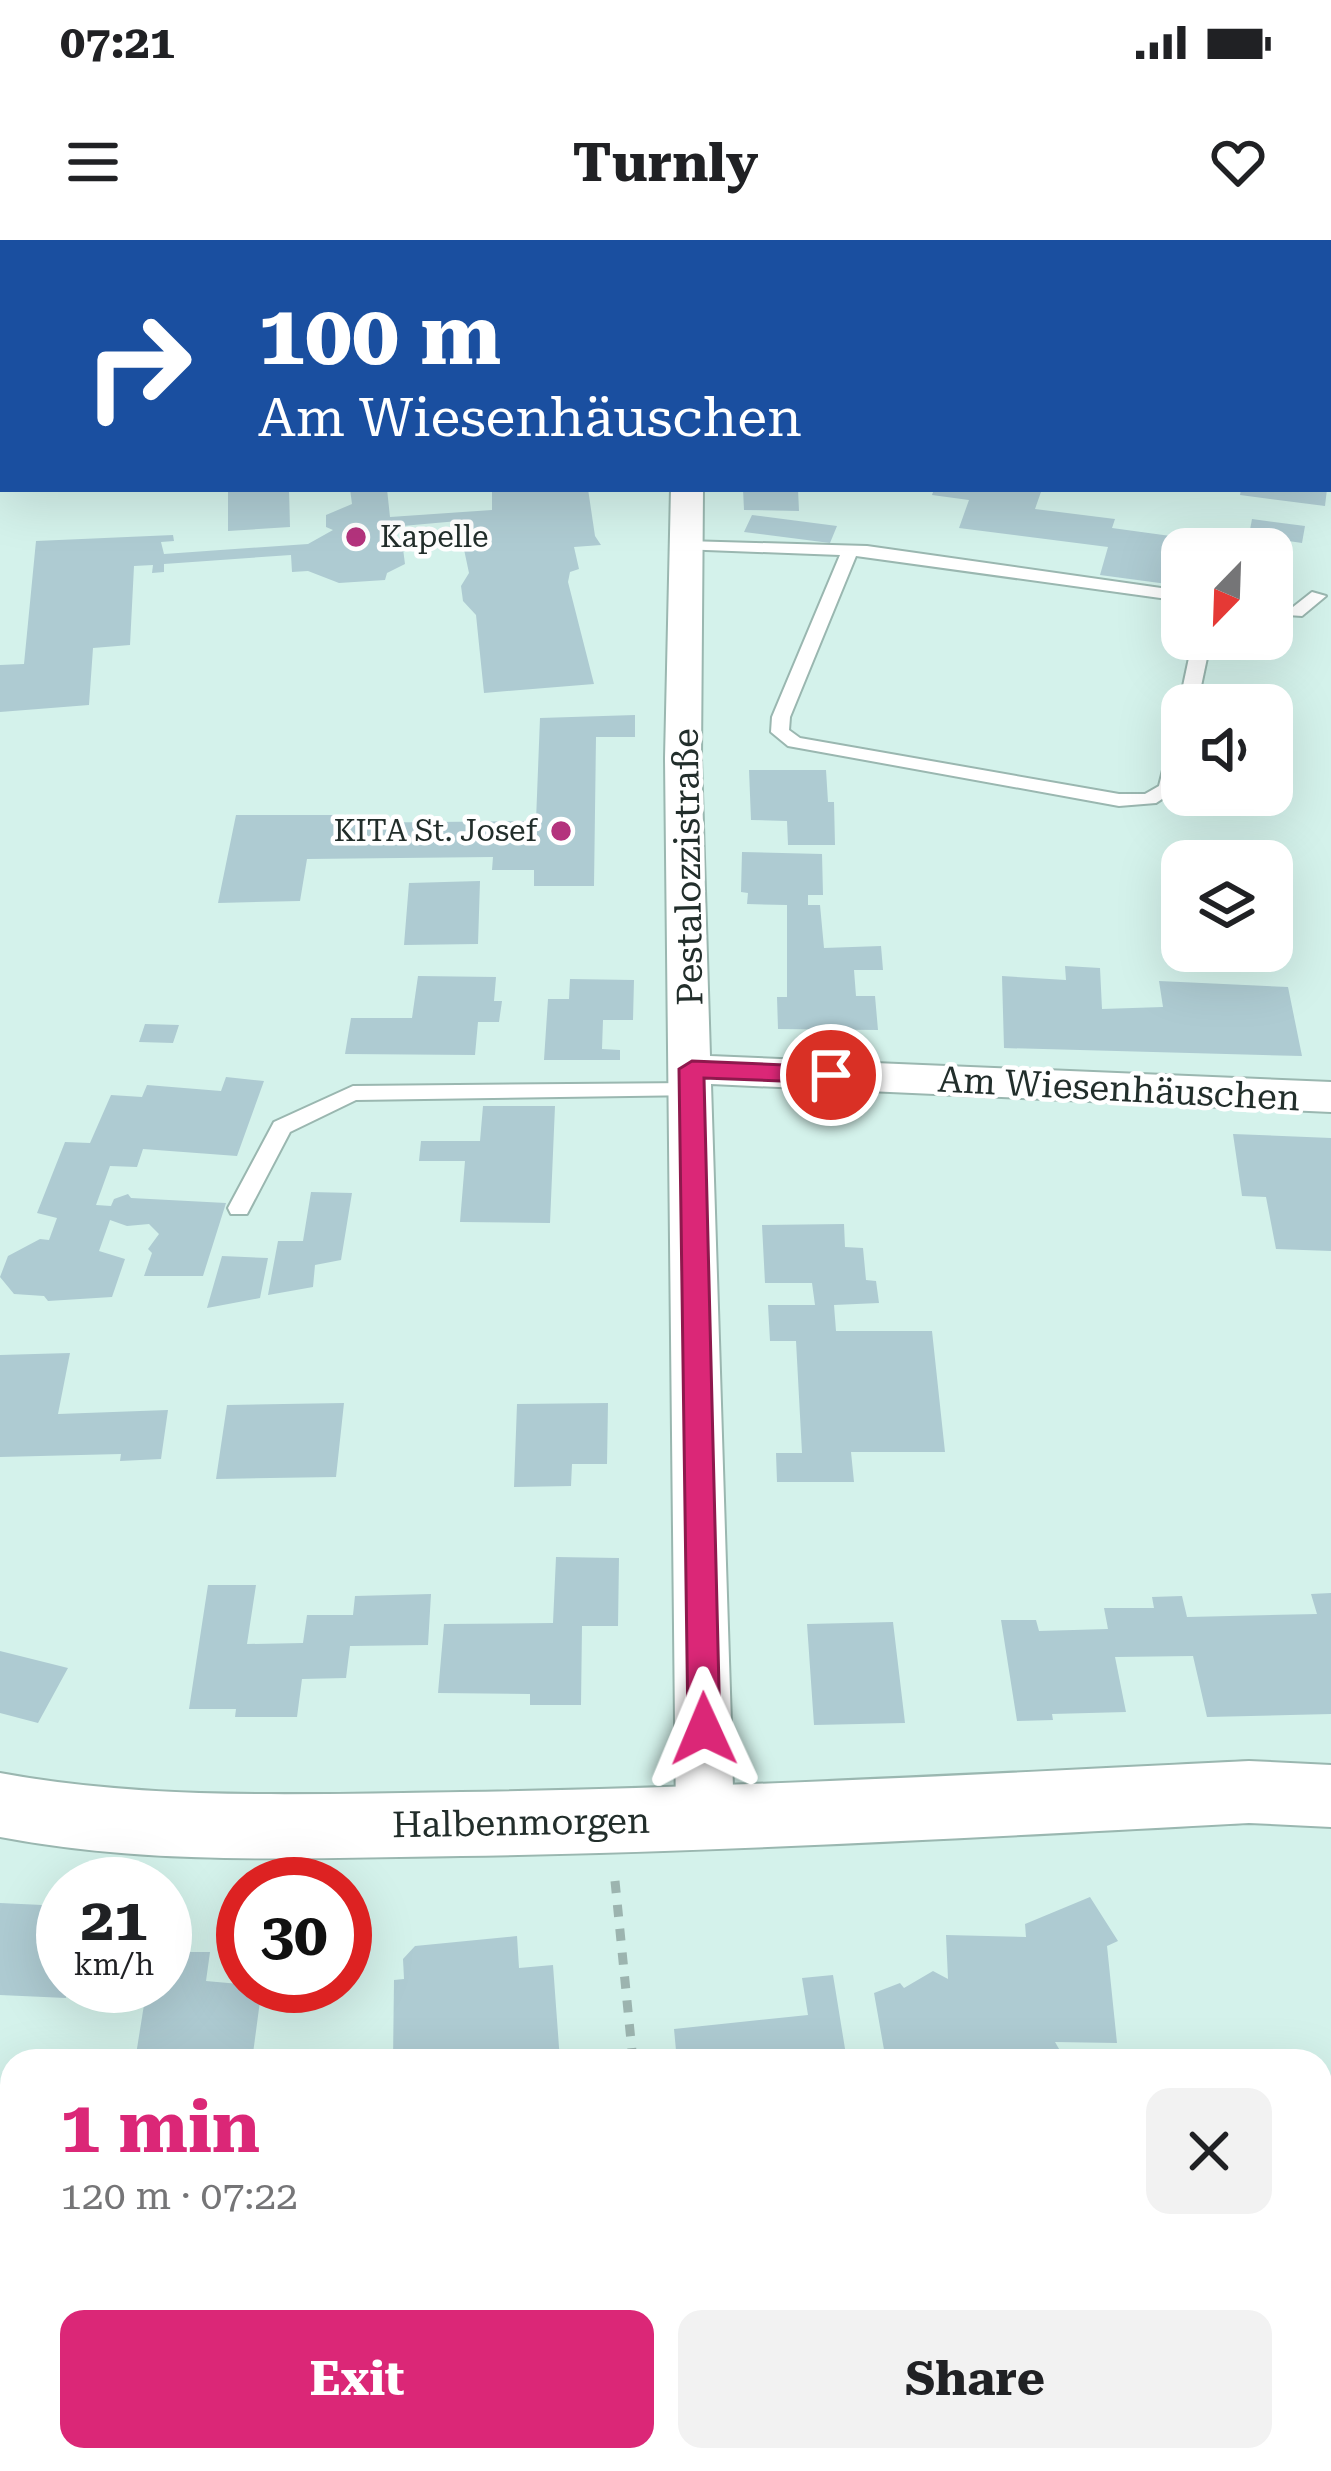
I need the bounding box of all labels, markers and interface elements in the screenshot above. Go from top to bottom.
text: 07:21 [60,16,175,69]
icon: menu [60,129,126,195]
icon: heart [1205,129,1271,195]
text: Turnly [573,131,758,194]
text: 100 m [258,286,501,384]
icon: right [60,288,216,444]
text: Am Wiesenhäuschen [258,386,802,449]
place label: Kapelle [380,519,488,554]
marker: Kapelle [343,524,369,550]
north arrow [1161,528,1293,660]
map controls [1161,528,1293,972]
button: sound [1161,684,1293,816]
street label: Pestalozzistraße [665,728,711,1006]
place label: KITA St. Josef [334,813,538,848]
marker: KITA St. Josef [548,818,574,844]
button: layers [1161,840,1293,972]
pin [780,1024,882,1126]
icon: arrive [798,1042,864,1108]
street label: Am Wiesenhäuschen [937,1059,1301,1119]
position arrow [641,1666,767,1792]
street label: Halbenmorgen [392,1800,650,1846]
speed limit sign: 30 [216,1857,372,2013]
text: 21 [80,1884,148,1955]
text: km/h [74,1947,154,1982]
text: 1 min [60,2085,260,2170]
button: close [1146,2088,1272,2214]
text: 120 m · 07:22 [60,2173,298,2219]
button: Exit [60,2310,654,2448]
button: Share [678,2310,1272,2448]

